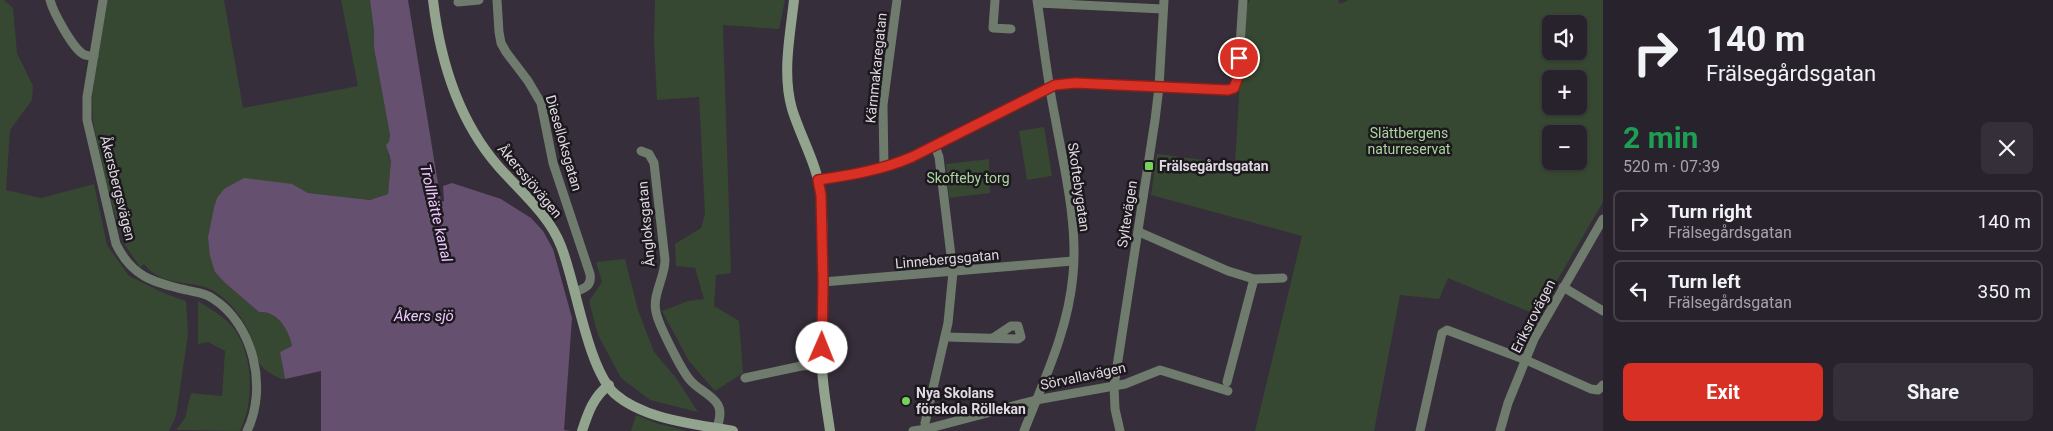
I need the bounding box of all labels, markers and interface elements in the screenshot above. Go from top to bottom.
street label: Kärnmakaregatan [862,12,890,124]
map controls [1542,15,1587,170]
button: sound [1542,15,1587,60]
text: 140 m [1706,19,1805,60]
icon: right [1623,20,1688,85]
pin [1218,37,1260,79]
icon: arrive [1225,44,1253,72]
text: Frälsegårdsgatan [1706,61,1876,86]
button: + [1542,70,1587,115]
street label: Dieselloksgatan [543,93,585,193]
text: 2 min [1623,120,1698,155]
button: close [1981,122,2033,174]
park label: Slättbergens naturreservat [1368,125,1451,157]
button: − [1542,125,1587,170]
street label: Åkersbergsvägen [97,134,140,242]
street label: Åkerssjövägen [495,140,566,221]
street label: Skoftebygatan [1065,141,1093,233]
text: 520 m · 07:39 [1623,157,1720,176]
place label: Frälsegårdsgatan [1159,158,1269,174]
marker: Frälsegårdsgatan [1143,160,1155,172]
water label: Trollhätte kanal [416,162,456,264]
park label: Skofteby torg [926,170,1010,186]
street label: Syltevägen [1114,179,1140,249]
street label: Ångloksgatan [633,181,658,268]
text: Turn right [1668,200,1752,223]
icon: right [1625,207,1653,235]
text: 140 m [1978,210,2031,233]
text: Frälsegårdsgatan [1668,223,1792,242]
street label: Linnebergsgatan [894,246,1000,272]
text: Turn left [1668,270,1741,293]
street label: Eriksrovägen [1508,277,1558,355]
icon: left [1625,277,1653,305]
text: 350 m [1978,280,2031,303]
text: Frälsegårdsgatan [1668,293,1792,312]
water label: Åkers sjö [393,307,454,325]
position arrow [795,321,847,373]
street label: Sörvallavägen [1039,359,1127,393]
button: Exit [1623,363,1823,421]
button: Share [1833,363,2033,421]
place label: Nya Skolans förskola Röllekan [916,385,1026,417]
marker: Nya Skolans förskola Röllekan [900,395,912,407]

